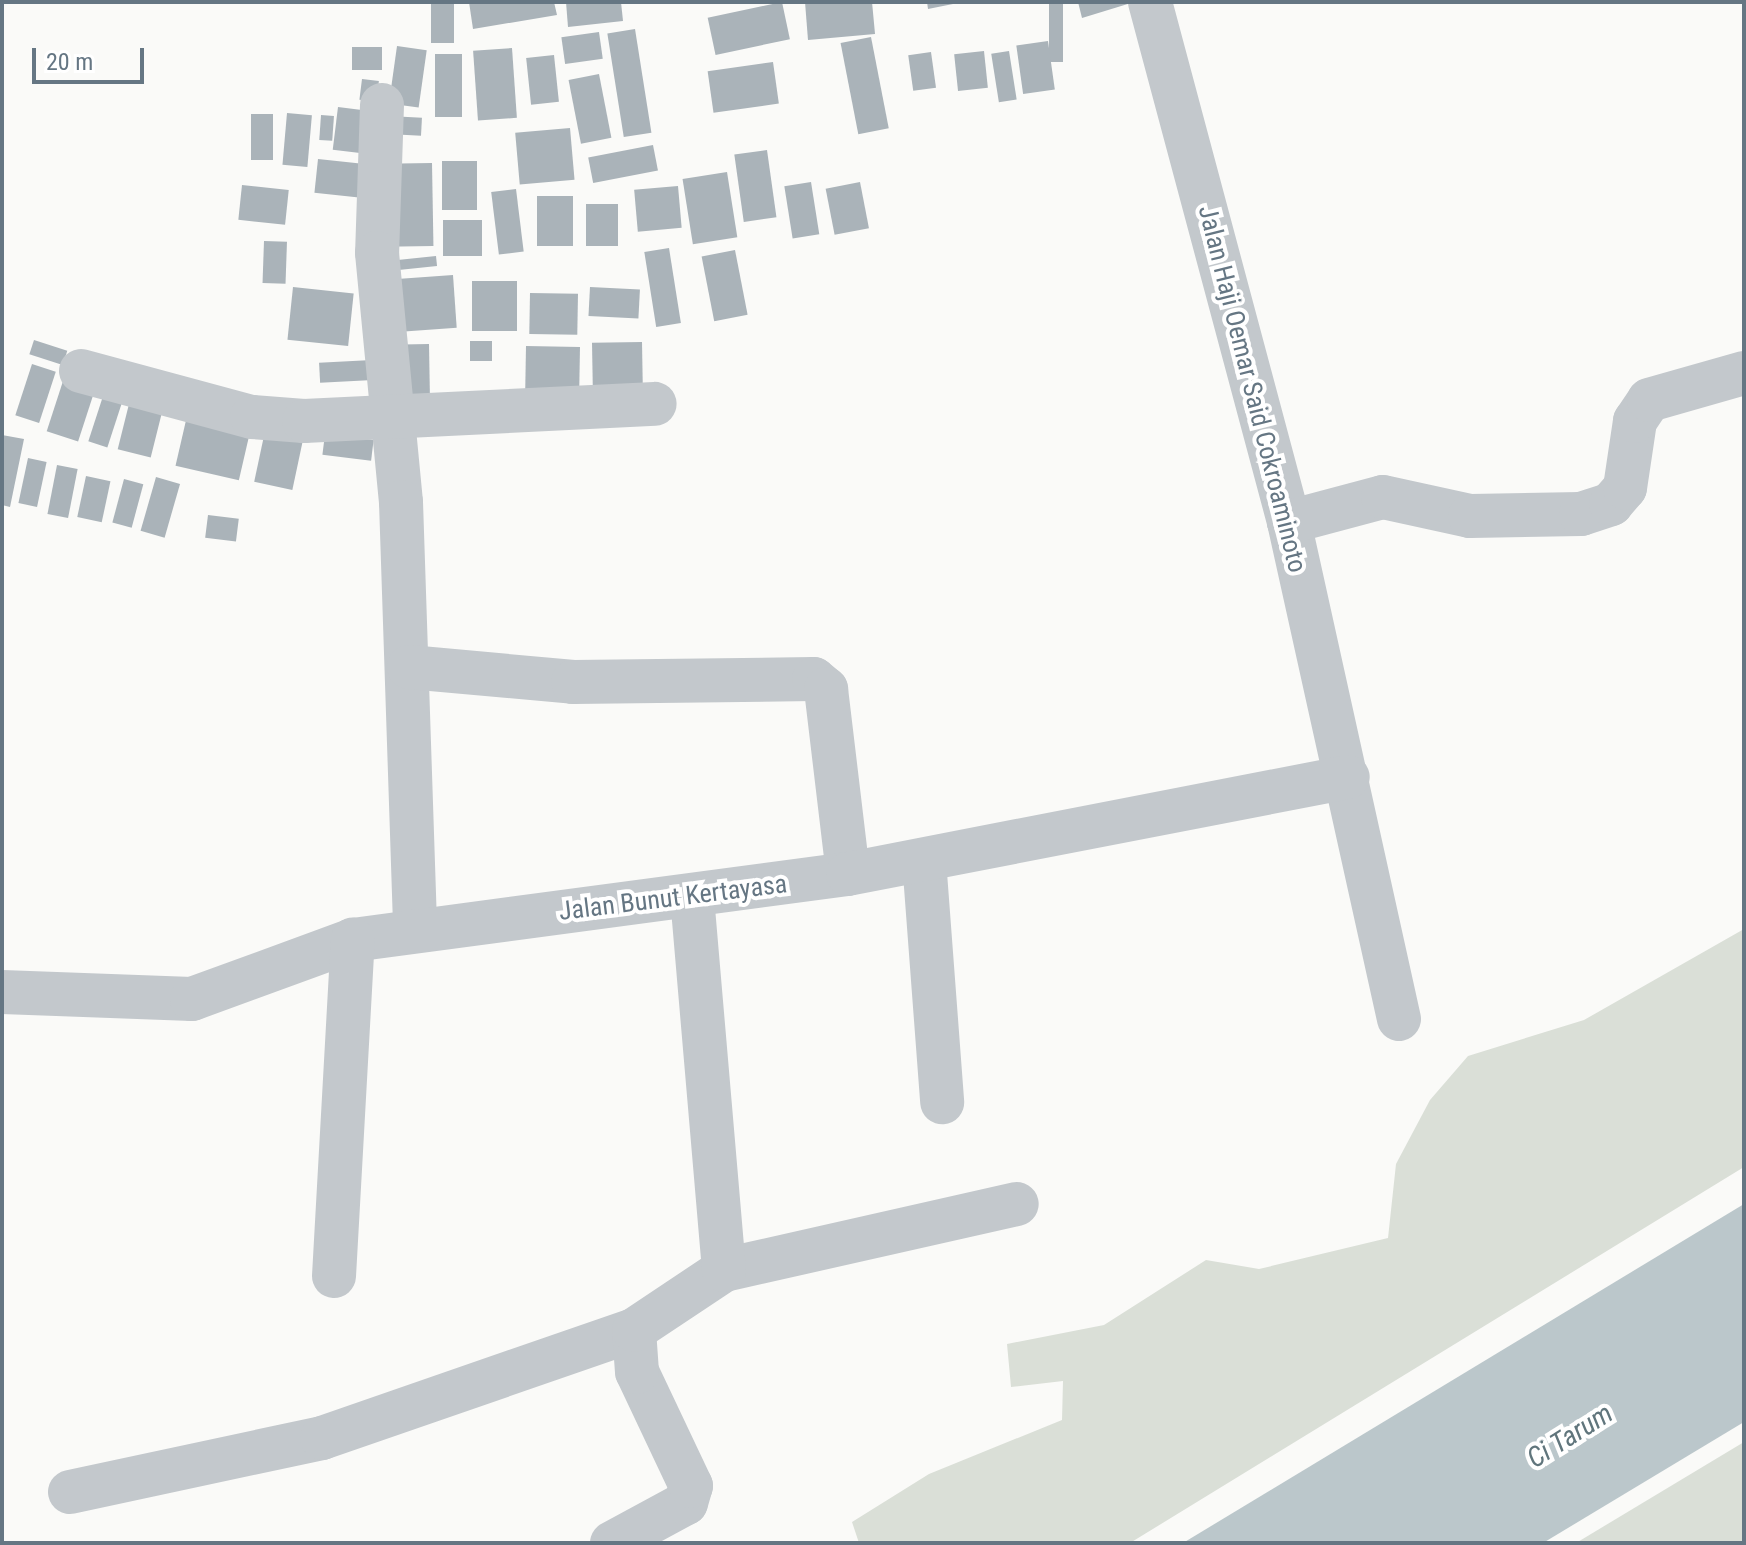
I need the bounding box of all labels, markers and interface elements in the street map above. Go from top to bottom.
scale bar [36,32,148,82]
text: 20 m [46,48,93,76]
street label: Jalan Haji Oemar Said Cokroaminoto [1191,202,1313,576]
street label: Jalan Bunut Kertayasa [557,869,789,927]
water label: Ci Tarum [1521,1396,1619,1476]

